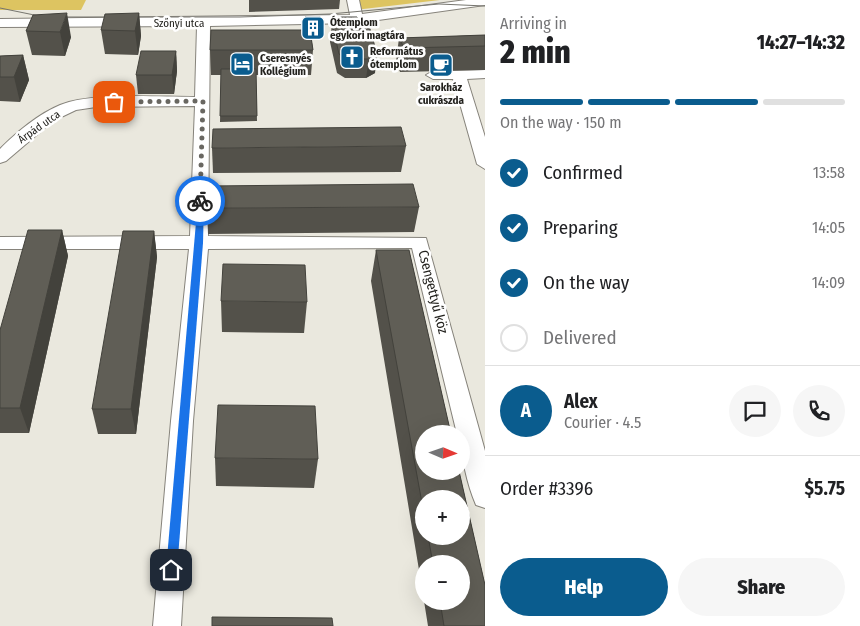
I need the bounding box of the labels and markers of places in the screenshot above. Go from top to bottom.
building icon: Ótemplom egykori magtára [300,15,326,41]
place label: Ótemplom egykori magtára [330,15,405,42]
church icon: Református ótemplom [339,44,365,70]
place label: Református ótemplom [370,45,423,71]
hotel icon: Cseresnyés Kollégium [229,51,255,77]
place label: Cseresnyés Kollégium [260,52,312,78]
cafe icon: Sarokház cukrászda [428,52,454,78]
pin [93,81,135,123]
place label: Sarokház cukrászda [418,81,464,107]
pin [150,549,192,591]

